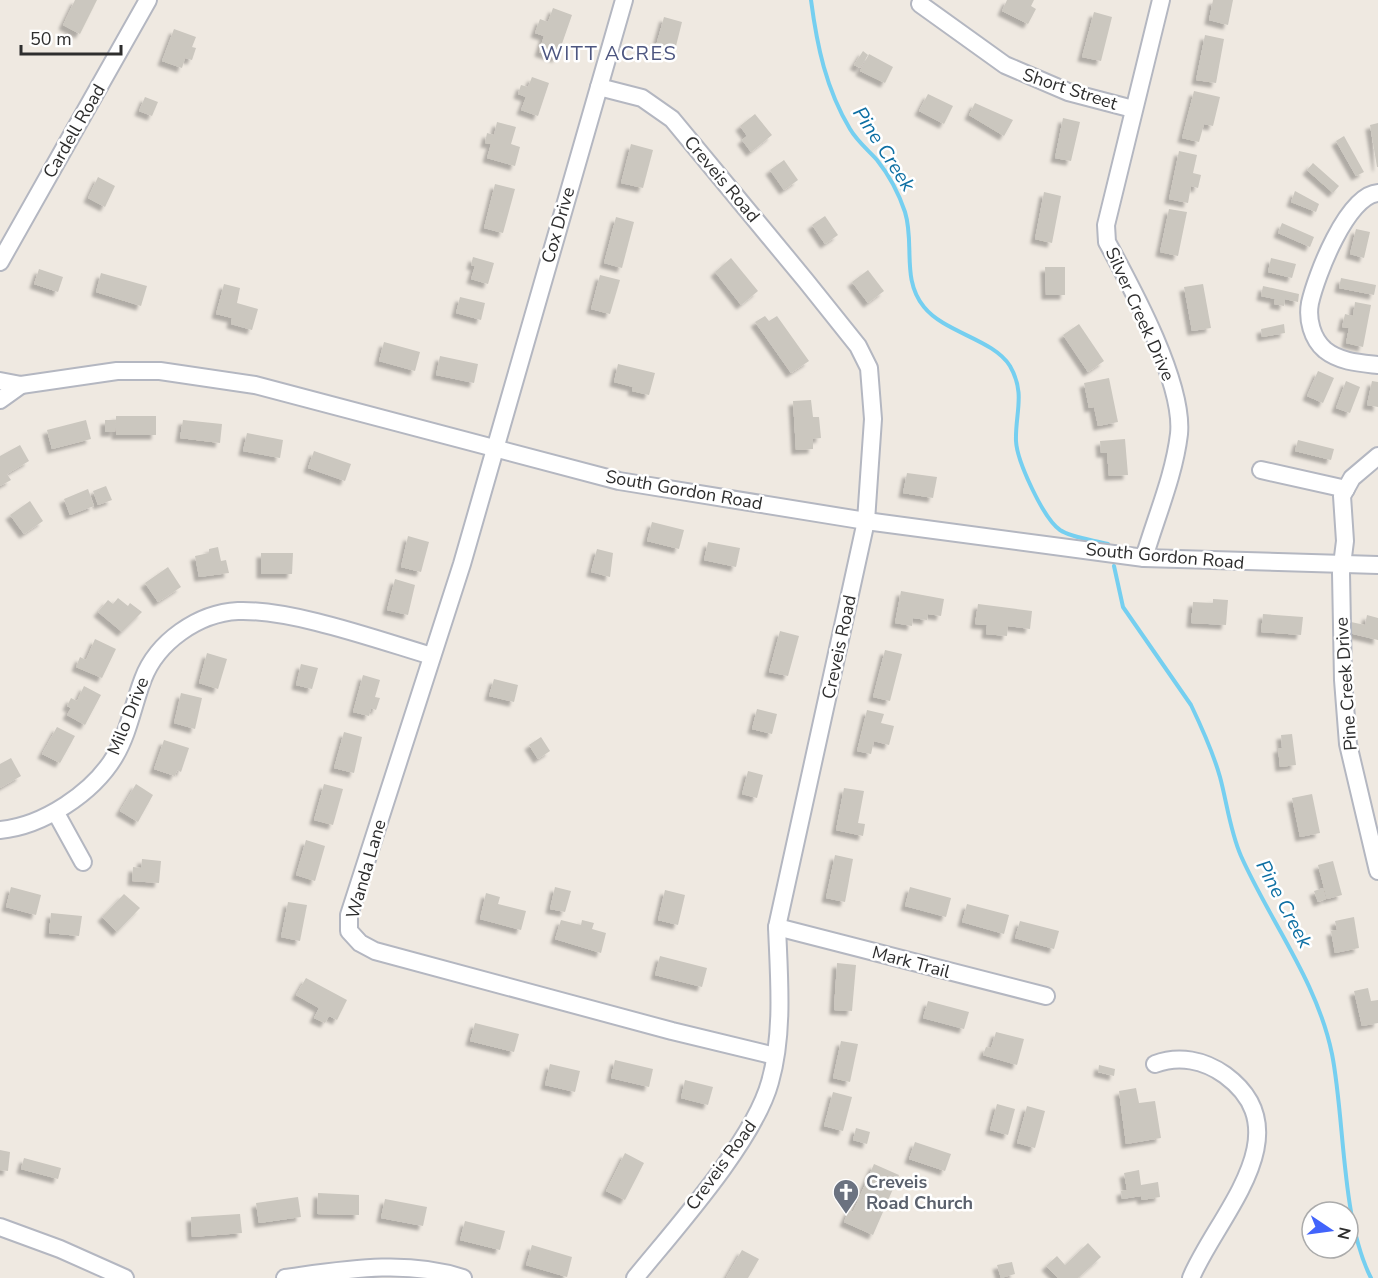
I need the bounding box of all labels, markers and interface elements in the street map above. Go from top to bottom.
scale bar [21,18,122,56]
text: 50 m [30,27,72,51]
district label: WITT ACRES [541,40,677,67]
street label: Short Street [1020,62,1121,116]
street label: Cardell Road [37,80,111,182]
water label: Pine Creek [846,101,922,198]
street label: Creveis Road [679,131,765,227]
street label: Cox Drive [536,184,580,266]
street label: Silver Creek Drive [1100,243,1180,385]
street label: South Gordon Road [604,464,764,516]
street label: South Gordon Road [1085,537,1245,575]
street label: Creveis Road [816,593,862,701]
street label: Pine Creek Drive [1329,616,1363,752]
street label: Milo Drive [101,673,155,759]
street label: Wanda Lane [340,817,392,921]
water label: Pine Creek [1249,855,1319,954]
street label: Mark Trail [869,940,953,984]
street label: Creveis Road [680,1115,762,1215]
place label: Creveis Road Church [866,1170,973,1215]
church icon: Creveis Road Church [831,1177,861,1215]
north arrow [1300,1200,1360,1260]
text: N [1332,1225,1356,1241]

